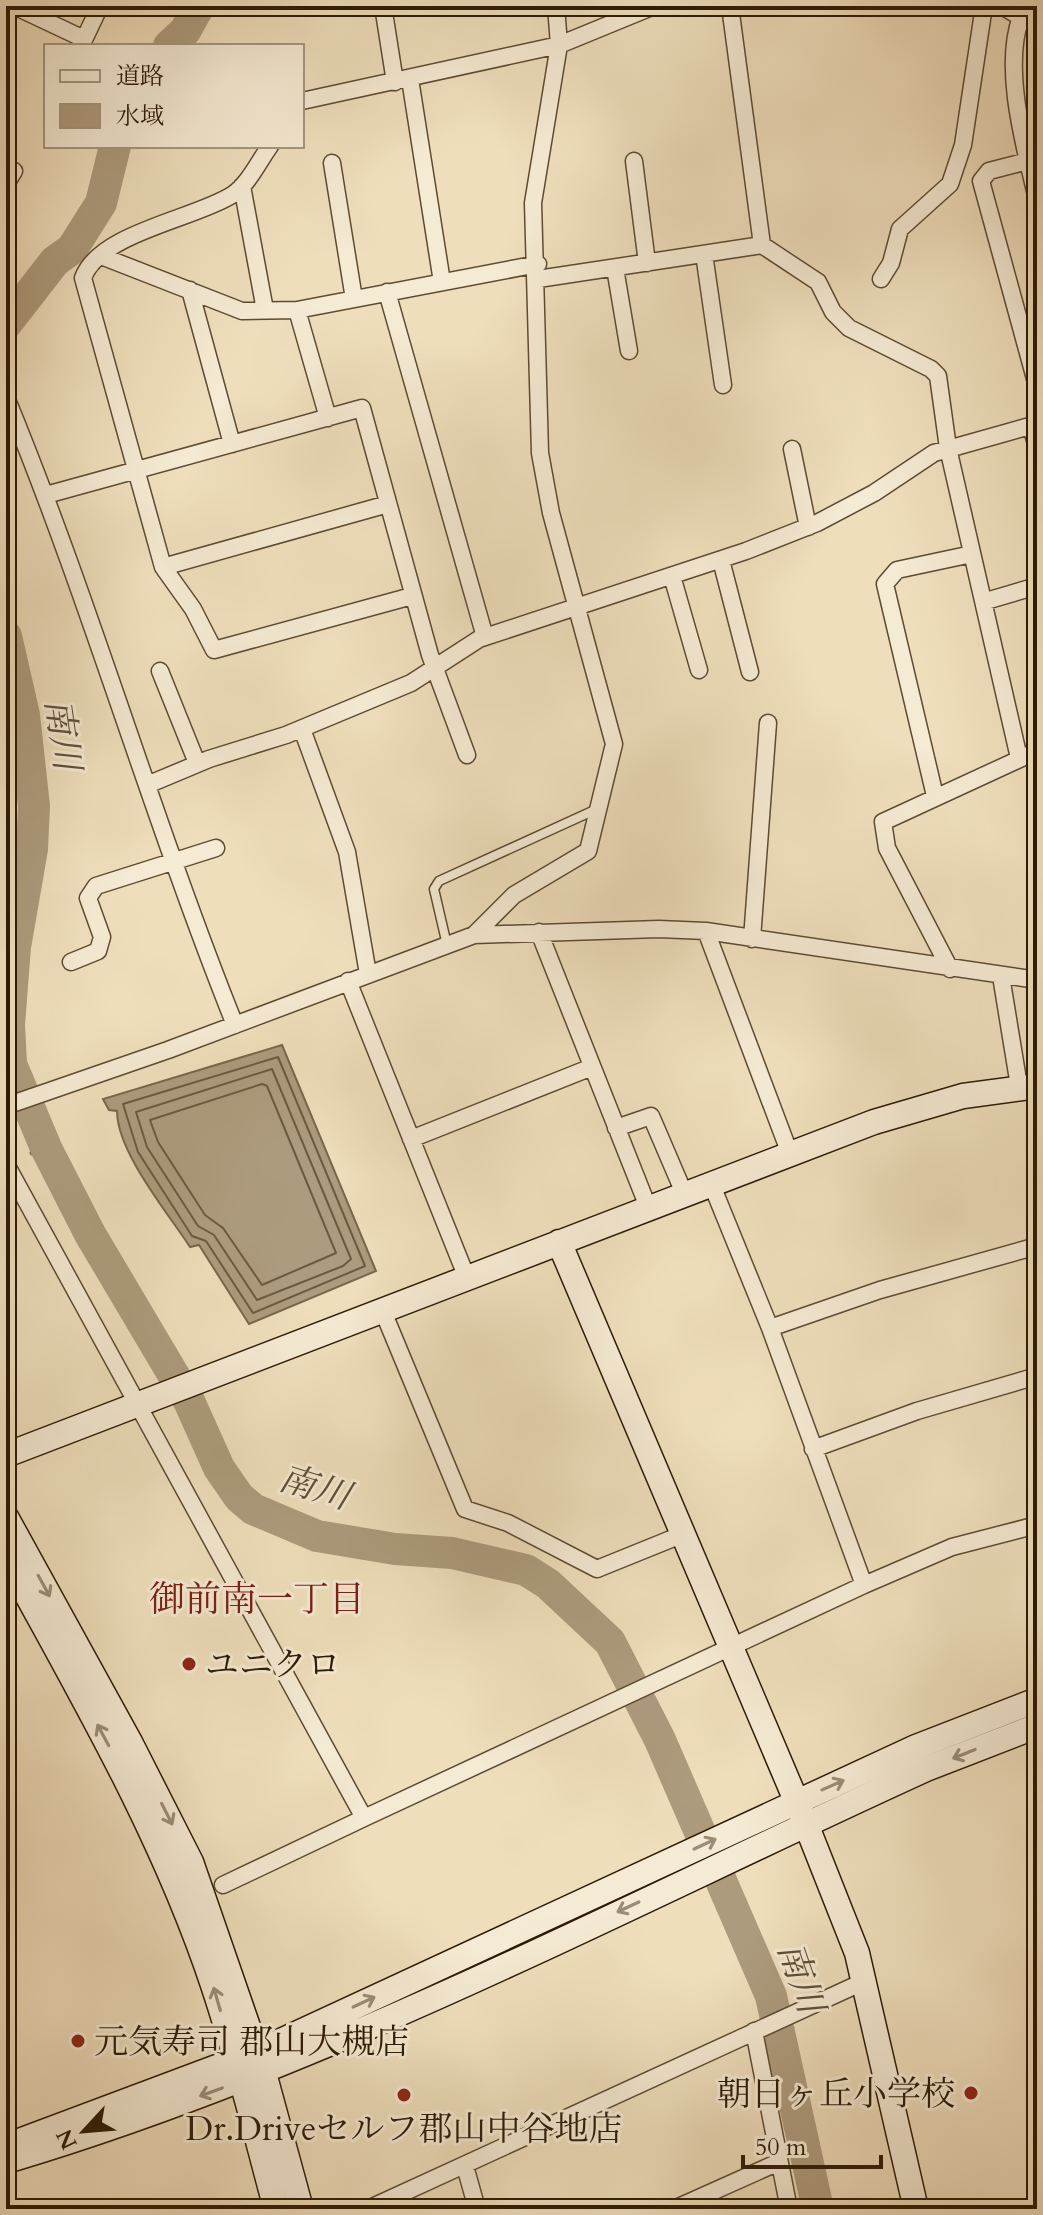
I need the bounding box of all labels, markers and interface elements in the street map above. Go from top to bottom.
legend [44,44,304,148]
text: 道路 [116,60,164,93]
text: 水域 [116,100,164,133]
water label: 南川 [33,695,92,777]
water label: 南川 [273,1453,360,1523]
one-way arrow [37,1573,52,1597]
district label: 御前南一丁目 [149,1575,365,1624]
place label: ユニクロ [205,1642,341,1688]
marker: ユニクロ [180,1655,198,1673]
one-way arrow [94,1724,110,1747]
one-way arrow [952,1747,977,1762]
one-way arrow [820,1776,844,1791]
one-way arrow [160,1802,176,1826]
one-way arrow [693,1836,717,1851]
one-way arrow [616,1901,640,1916]
water label: 南川 [766,1935,837,2023]
one-way arrow [209,1987,224,2013]
one-way arrow [351,1994,375,2009]
place label: 元気寿司 郡山大槻店 [94,2019,409,2065]
marker: 元気寿司 郡山大槻店 [69,2032,87,2050]
place label: 朝日ヶ丘小学校 [717,2071,955,2117]
marker: 朝日ヶ丘小学校 [962,2084,980,2102]
one-way arrow [199,2086,224,2101]
marker: Dr.Driveセルフ郡山中谷地店 [395,2086,413,2104]
north arrow [44,2091,124,2171]
place label: Dr.Driveセルフ郡山中谷地店 [186,2106,622,2152]
scale bar [743,2119,881,2169]
text: N [49,2124,85,2154]
text: 50 m [755,2131,807,2164]

